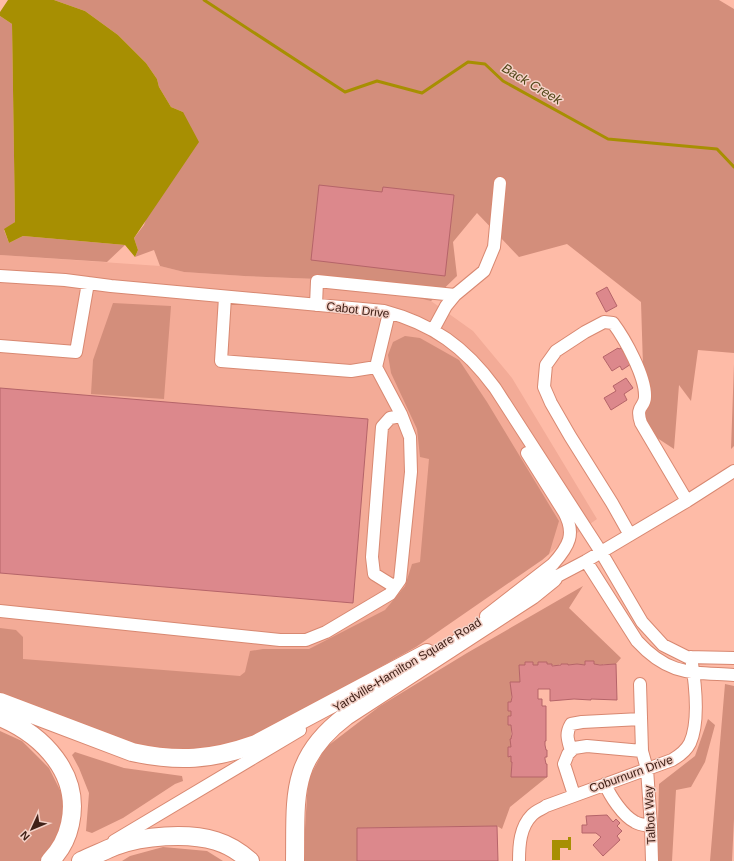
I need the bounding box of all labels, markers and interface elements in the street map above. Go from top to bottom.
water label: Back Creek [499,60,566,109]
street label: Cabot Drive [326,299,391,321]
street label: Yardville-Hamilton Square Road [330,615,484,715]
street label: Coburnurn Drive [587,752,675,796]
street label: Talbot Way [641,785,659,845]
north arrow [12,809,52,849]
text: N [18,829,32,843]

